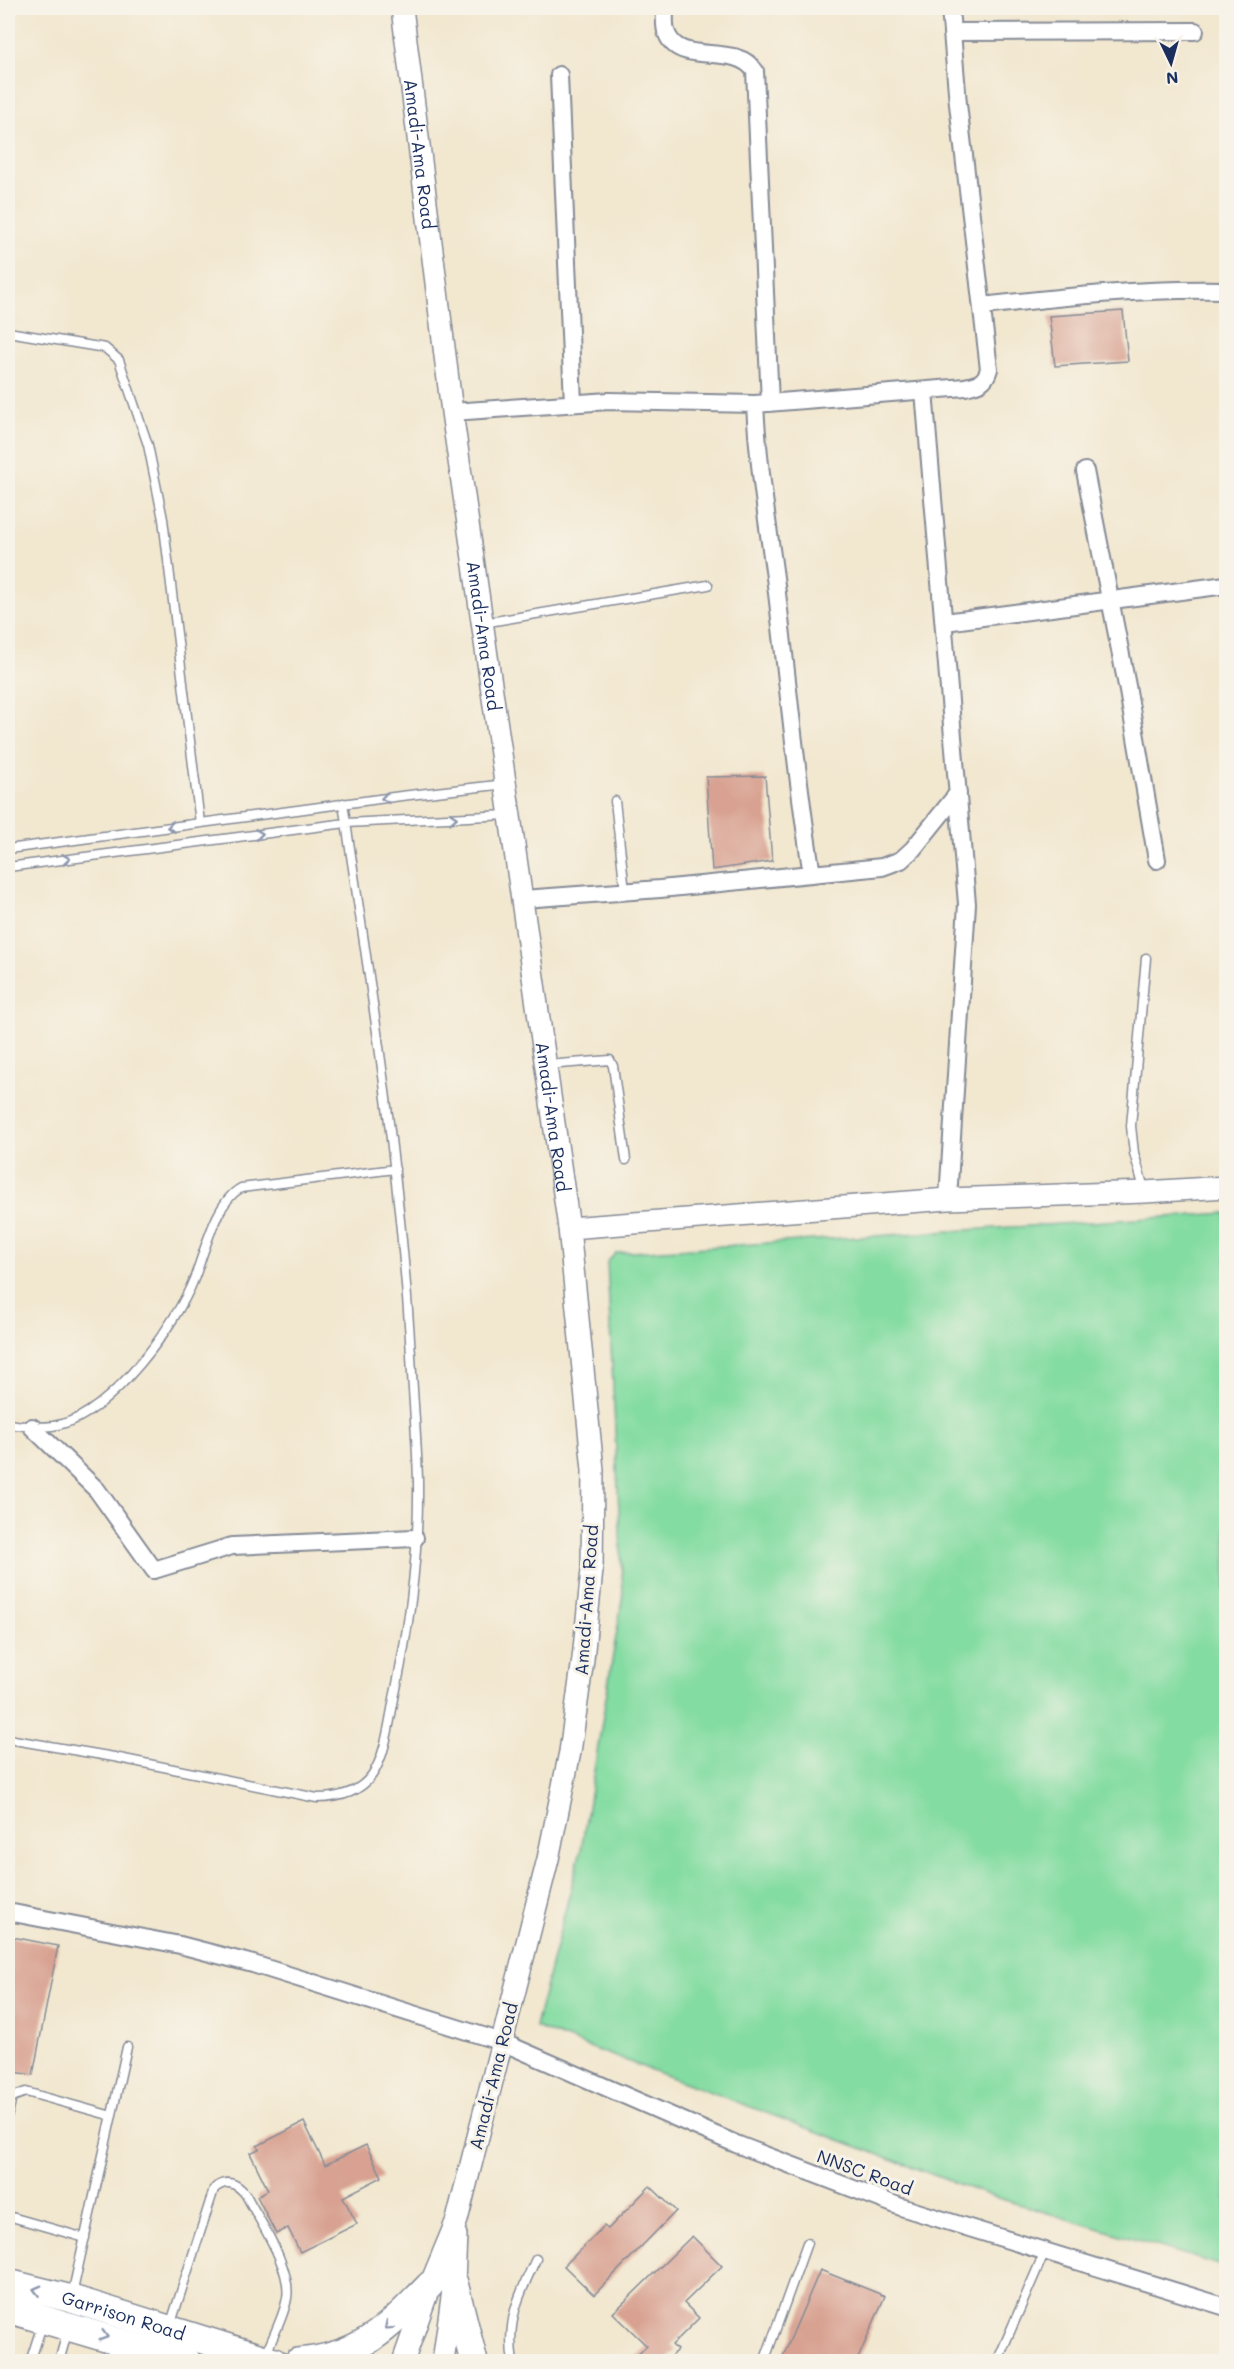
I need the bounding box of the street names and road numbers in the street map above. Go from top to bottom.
street label: Amadi-Ama Road [399,77,441,230]
street label: Amadi-Ama Road [461,559,507,712]
street label: Amadi-Ama Road [530,1040,576,1193]
street label: Amadi-Ama Road [569,1524,603,1676]
street label: Amadi-Ama Road [463,2000,523,2152]
street label: NNSC Road [814,2144,916,2200]
street label: Garrison Road [59,2285,188,2346]

